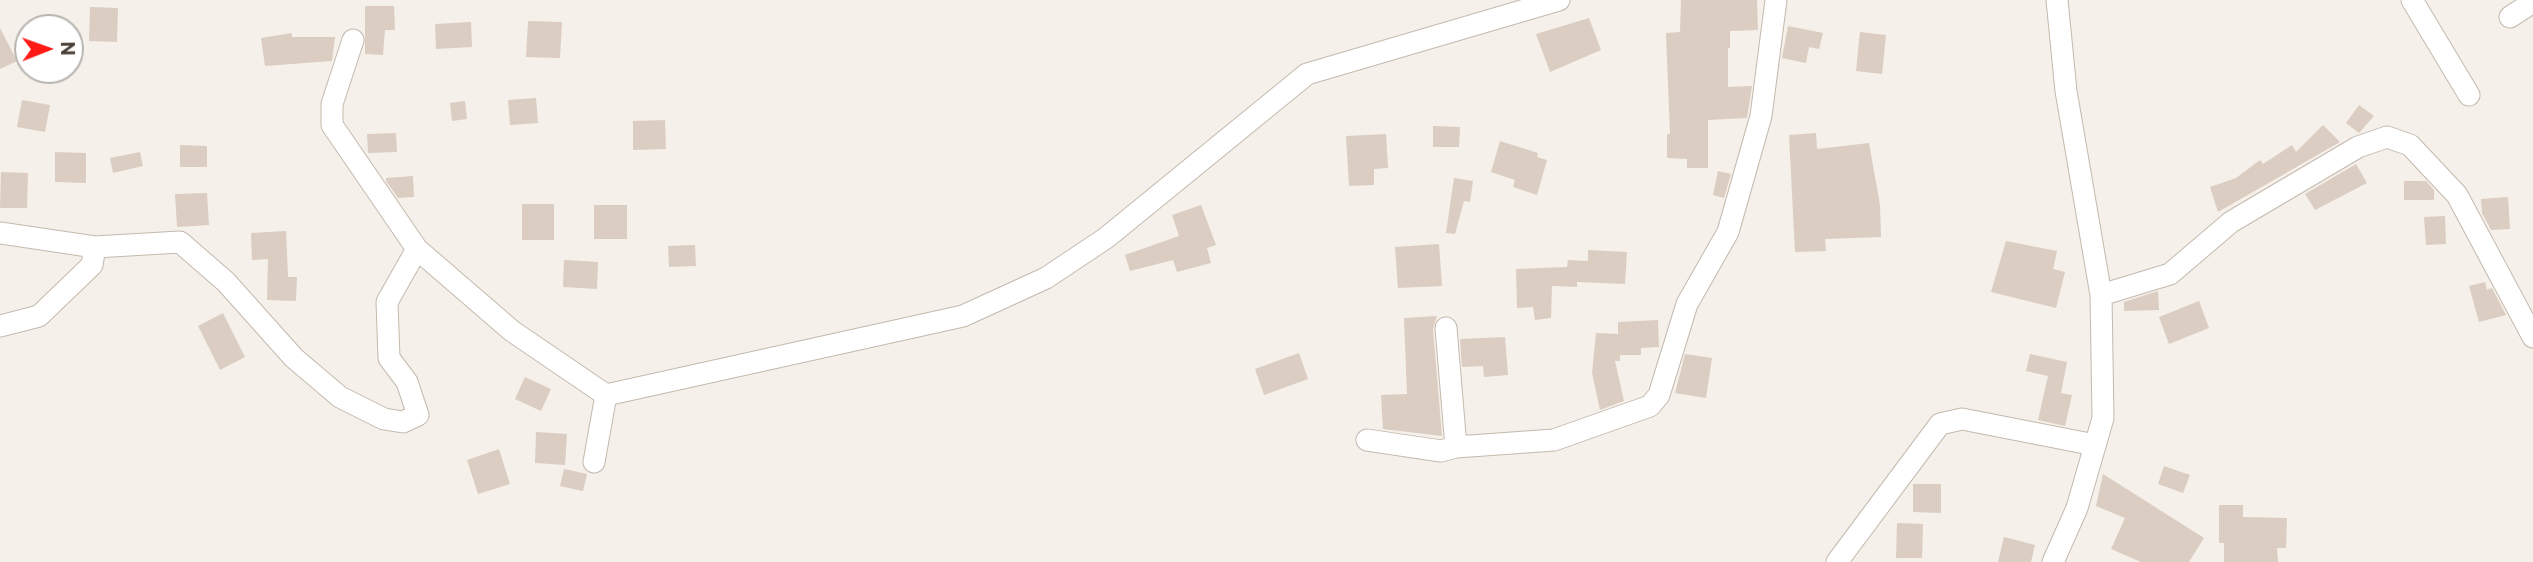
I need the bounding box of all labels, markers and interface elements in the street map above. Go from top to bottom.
north arrow [14,14,84,84]
text: N [57,41,80,56]

